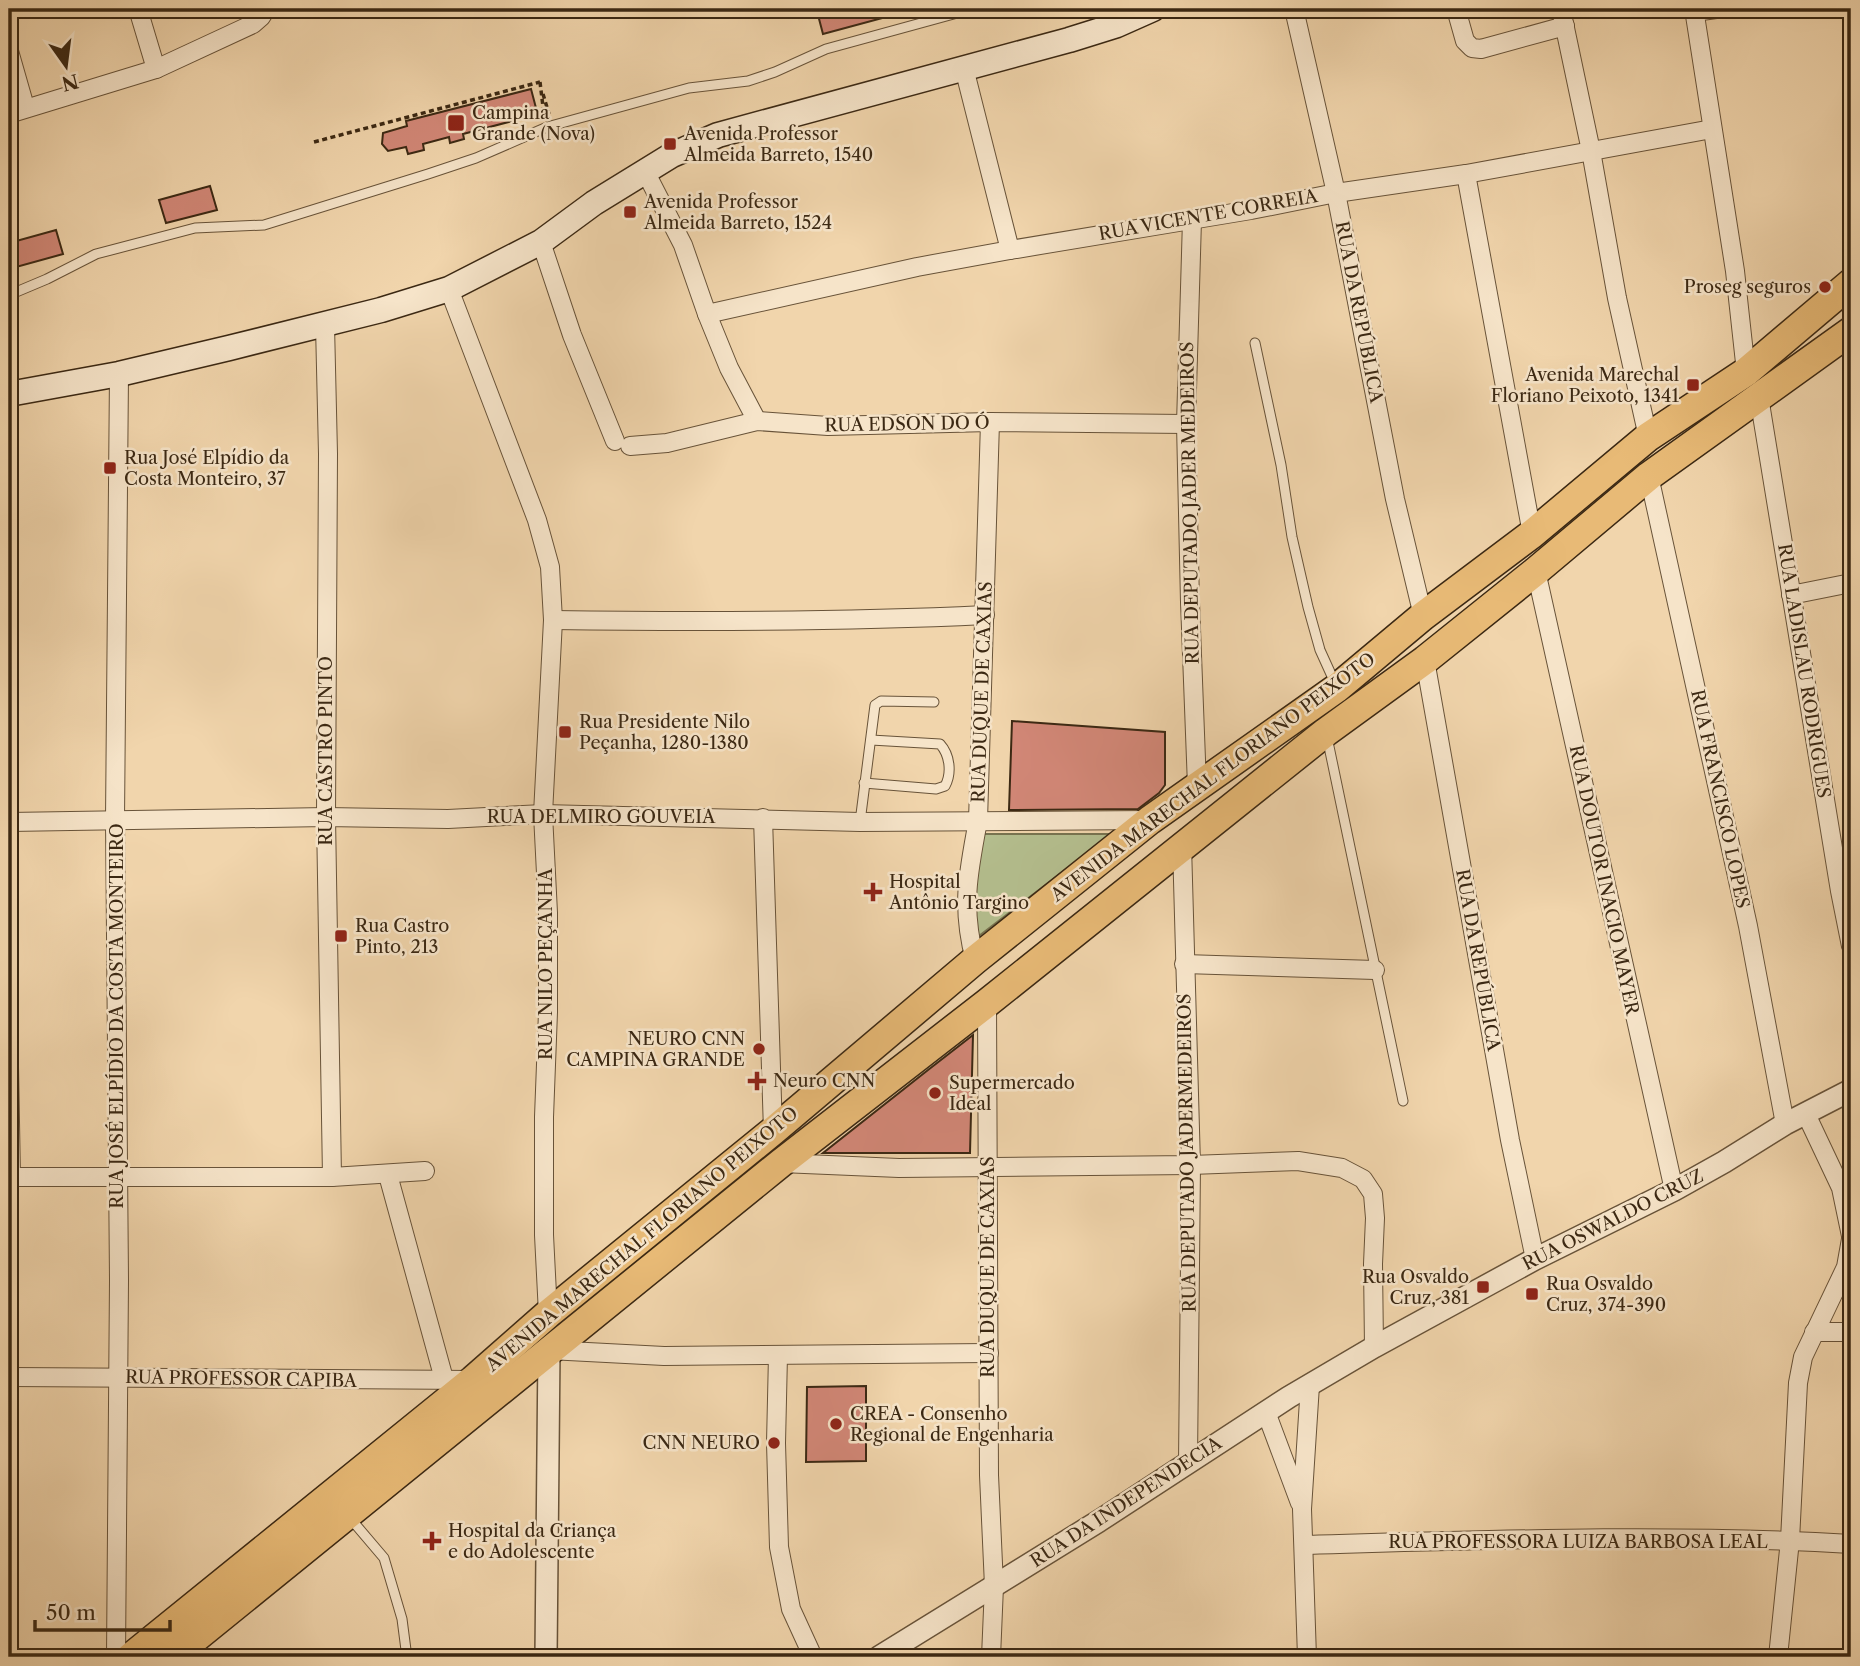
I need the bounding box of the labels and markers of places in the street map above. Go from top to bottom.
place label: Campina Grande (Nova) [472,102,595,145]
marker: Campina Grande (Nova) [446,113,466,133]
place label: Avenida Professor Almeida Barreto, 1540 [683,123,873,166]
marker: Avenida Professor Almeida Barreto, 1540 [662,136,678,152]
place label: Avenida Professor Almeida Barreto, 1524 [643,191,832,234]
marker: Avenida Professor Almeida Barreto, 1524 [622,204,638,220]
place label: Proseg seguros [1684,276,1811,298]
marker: Proseg seguros [1817,279,1833,295]
place label: Avenida Marechal Floriano Peixoto, 1341 [1491,364,1679,407]
marker: Avenida Marechal Floriano Peixoto, 1341 [1685,377,1701,393]
place label: Rua José Elpídio da Costa Monteiro, 37 [124,447,290,490]
marker: Rua José Elpídio da Costa Monteiro, 37 [102,460,118,476]
place label: Rua Presidente Nilo Peçanha, 1280-1380 [579,711,750,754]
marker: Rua Presidente Nilo Peçanha, 1280-1380 [557,724,573,740]
place label: Hospital Antônio Targino [888,871,1029,914]
marker: Hospital Antônio Targino [863,882,883,902]
place label: Rua Castro Pinto, 213 [355,915,449,958]
marker: Rua Castro Pinto, 213 [333,928,349,944]
place label: NEURO CNN CAMPINA GRANDE [566,1028,745,1071]
marker: NEURO CNN CAMPINA GRANDE [751,1041,767,1057]
place label: Neuro CNN [773,1070,876,1092]
marker: Neuro CNN [747,1071,767,1091]
place label: Supermercado Ideal [949,1072,1075,1115]
marker: Supermercado Ideal [927,1085,943,1101]
place label: Rua Osvaldo Cruz, 381 [1362,1266,1469,1309]
place label: Rua Osvaldo Cruz, 374-390 [1546,1273,1666,1316]
marker: Rua Osvaldo Cruz, 381 [1475,1279,1491,1295]
marker: Rua Osvaldo Cruz, 374-390 [1524,1286,1540,1302]
place label: CREA - Consenho Regional de Engenharia [850,1403,1054,1446]
marker: CREA - Consenho Regional de Engenharia [828,1416,844,1432]
place label: CNN NEURO [643,1432,760,1454]
marker: CNN NEURO [766,1435,782,1451]
place label: Hospital da Criança e do Adolescente [448,1520,617,1563]
marker: Hospital da Criança e do Adolescente [422,1531,442,1551]

